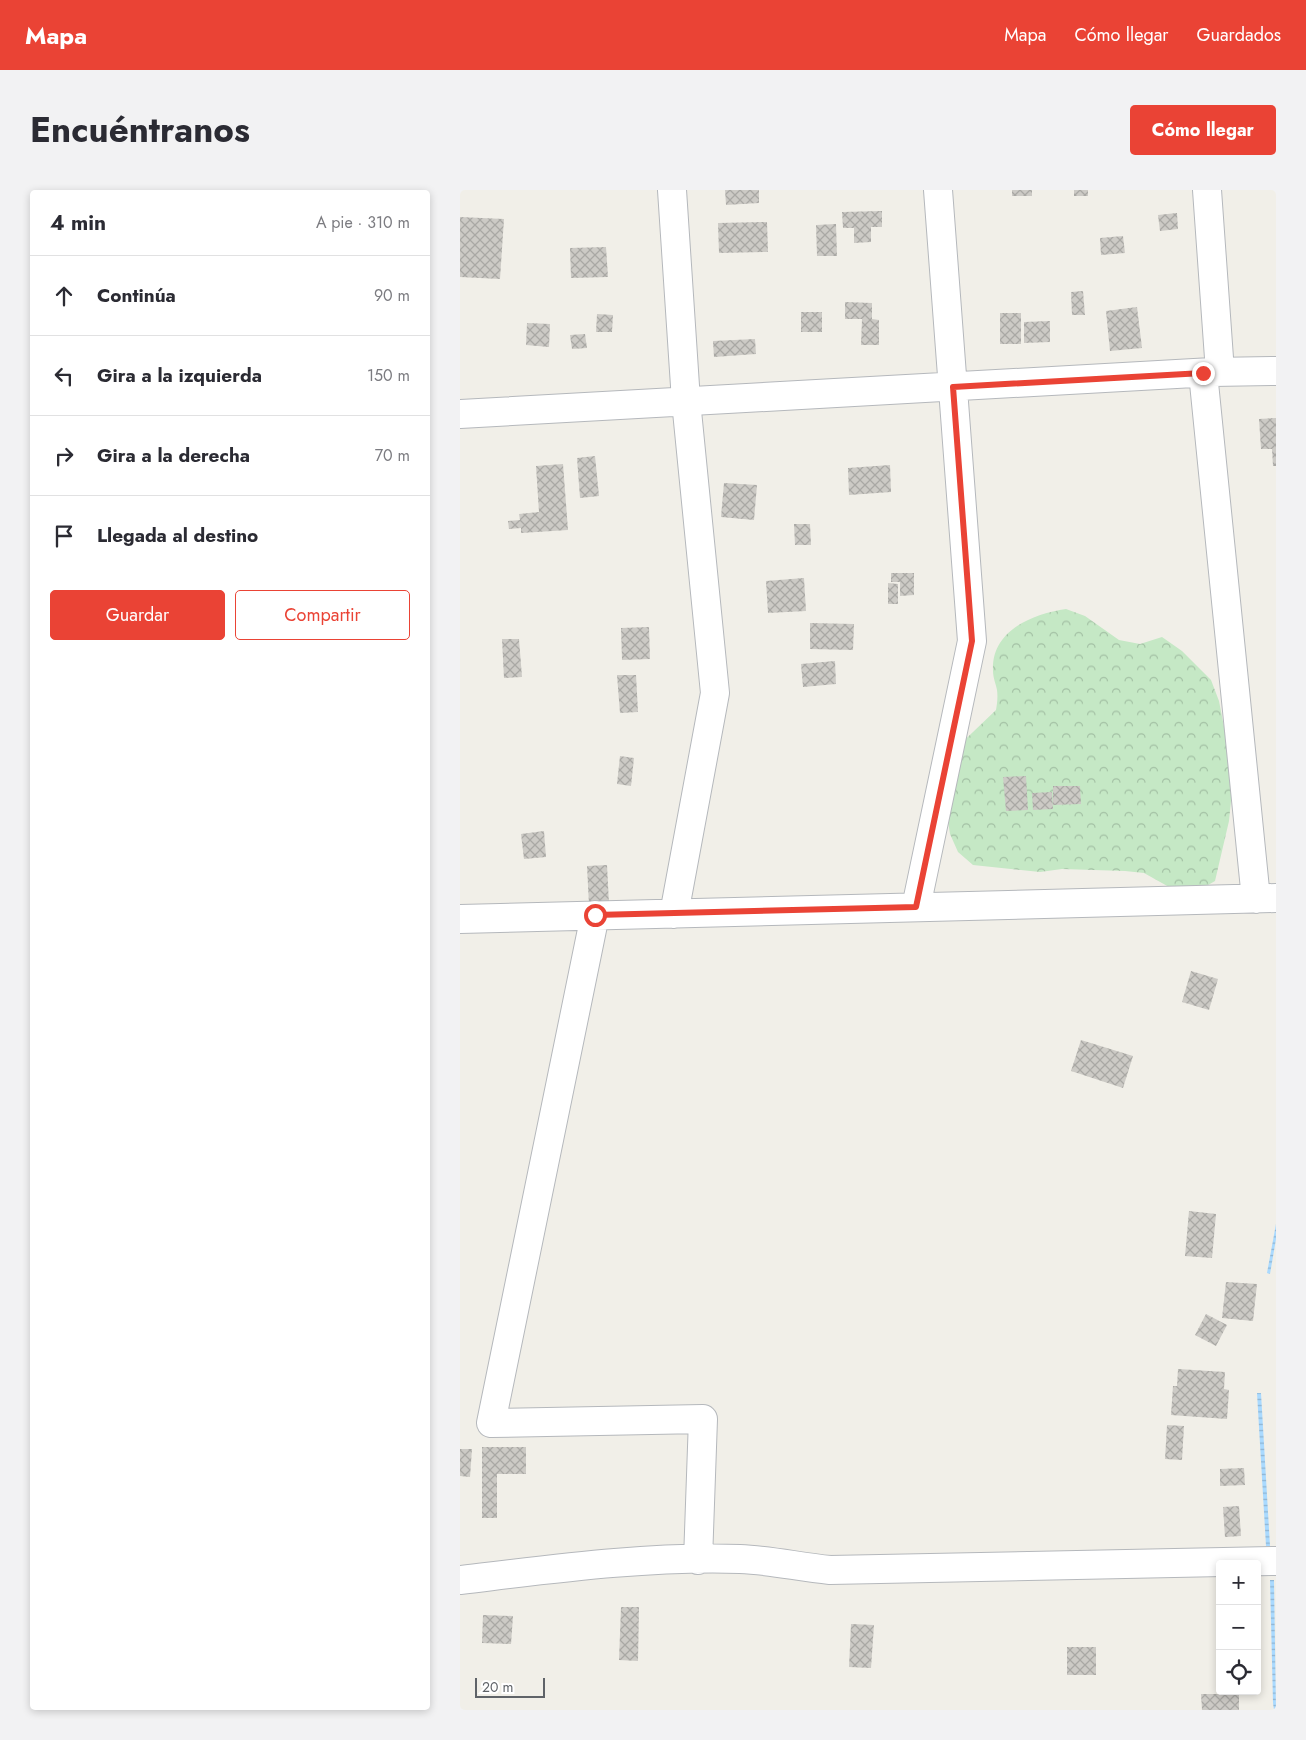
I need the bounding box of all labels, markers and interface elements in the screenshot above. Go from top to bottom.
text: Mapa [25,18,87,53]
text: Mapa [1004,22,1046,48]
text: Cómo llegar [1074,22,1169,48]
text: Guardados [1197,22,1281,48]
text: Encuéntranos [30,105,250,155]
button: Cómo llegar [1130,105,1276,155]
text: 4 min [50,208,106,238]
text: A pie · 310 m [316,211,410,234]
icon: ahead [50,282,78,310]
text: Continúa [97,282,176,309]
text: 90 m [374,284,410,307]
icon: left [50,362,78,390]
text: Gira a la izquierda [97,362,262,389]
route end [1192,362,1215,385]
text: 150 m [367,364,410,387]
icon: right [50,442,78,470]
text: Gira a la derecha [97,442,250,469]
text: 70 m [375,444,410,467]
icon: arrive [50,522,78,550]
text: Llegada al destino [97,522,258,549]
button: Guardar [50,590,225,640]
button: Compartir [235,590,410,640]
route start [584,904,607,927]
map controls [1216,1560,1261,1695]
button: + [1216,1560,1261,1605]
button: − [1216,1605,1261,1650]
button: locate [1216,1650,1261,1695]
scale bar [475,1675,545,1698]
text: 20 m [482,1677,514,1697]

